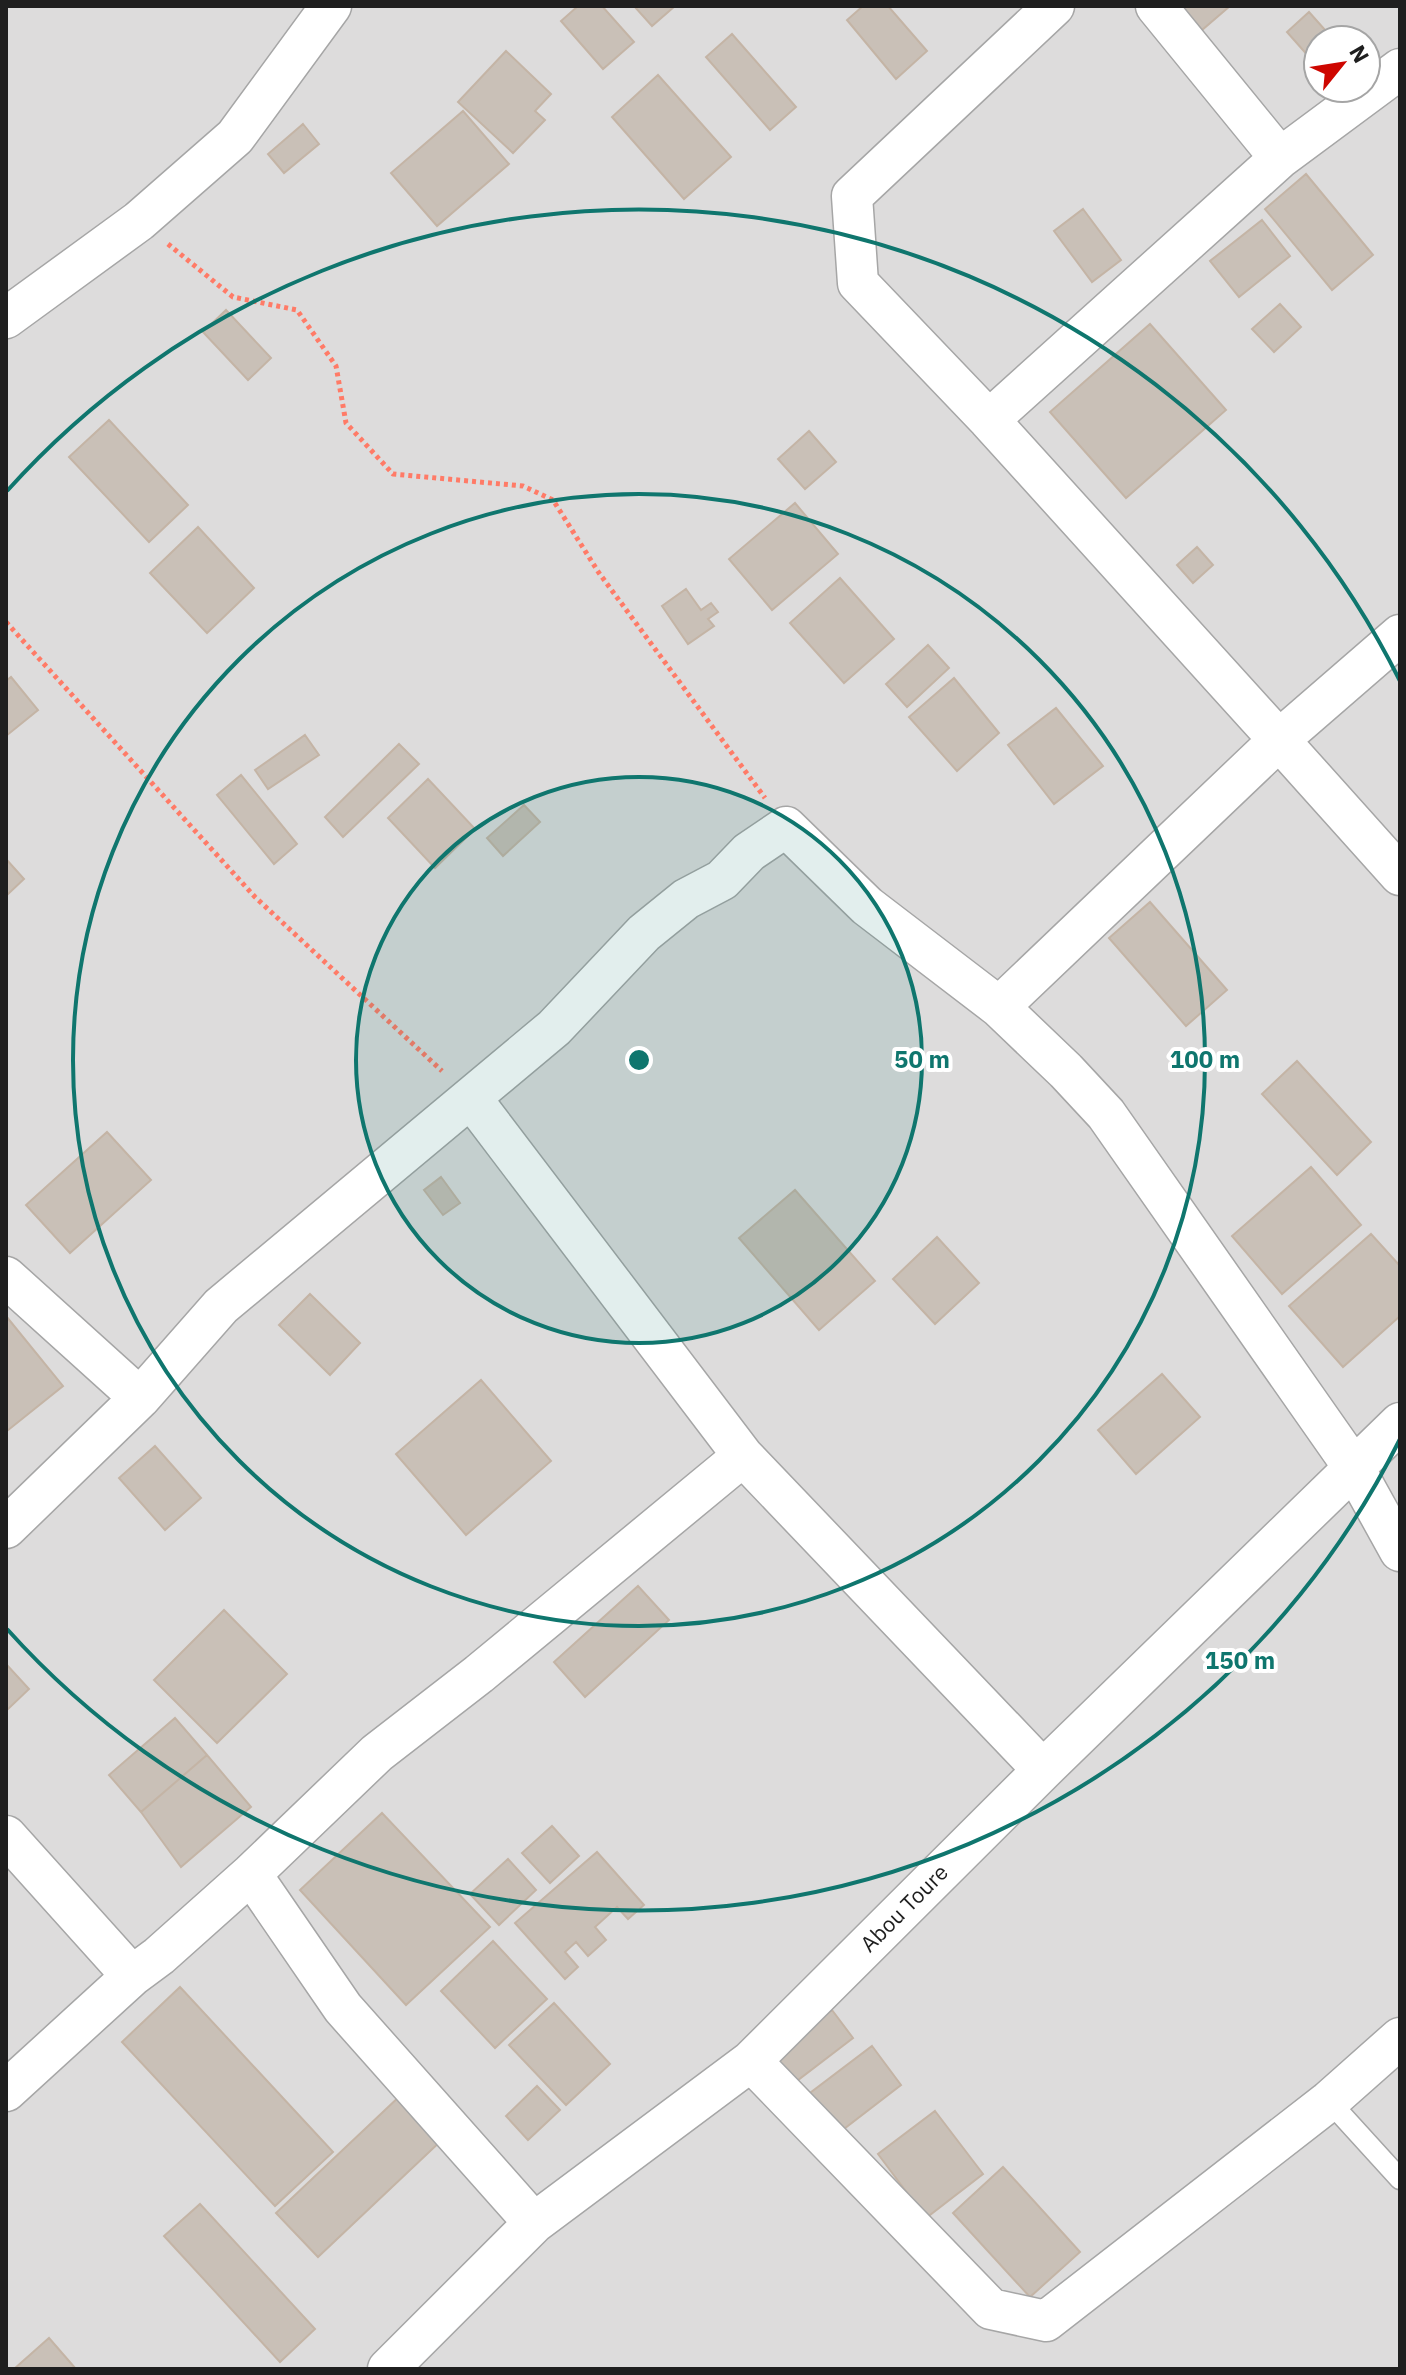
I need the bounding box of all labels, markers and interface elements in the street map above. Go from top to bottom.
north arrow [1302,24,1382,104]
text: N [1343,40,1376,68]
text: 50 m [894,1043,950,1075]
text: 100 m [1170,1043,1240,1075]
centre of rings [625,1046,653,1074]
text: 150 m [1205,1644,1275,1676]
street label: Abou Toure [853,1857,954,1958]

